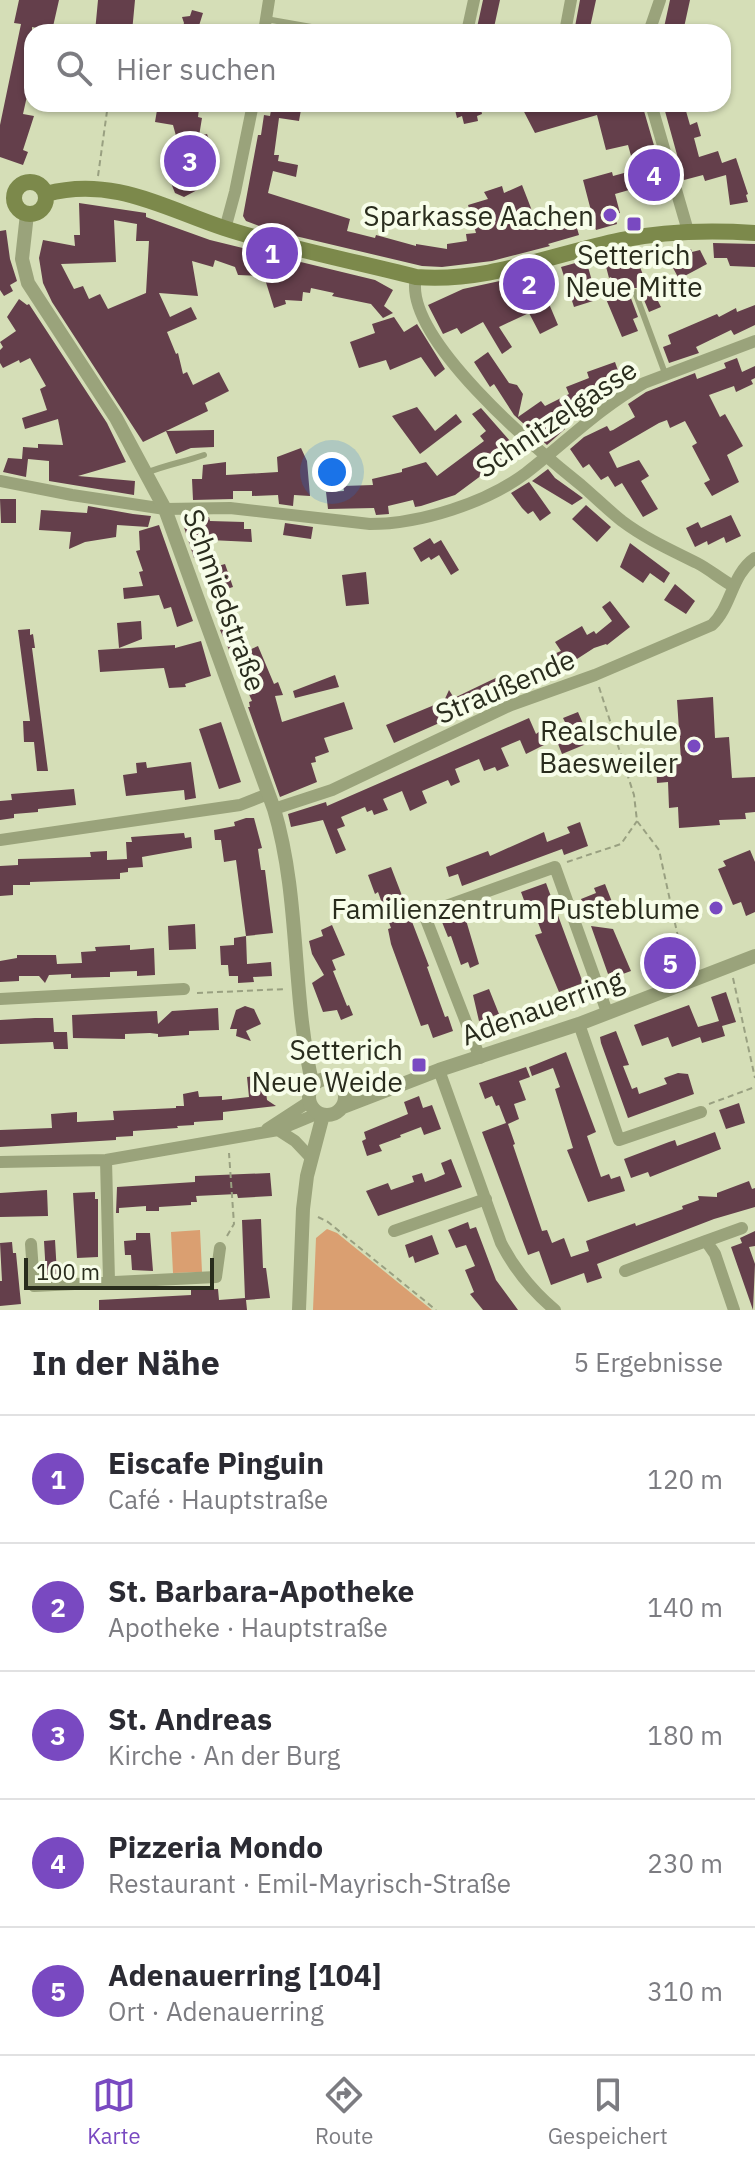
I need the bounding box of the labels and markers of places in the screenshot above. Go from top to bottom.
pin: 3 [164,131,216,191]
pin: 4 [628,145,680,205]
place label: Sparkasse Aachen [363,197,594,234]
marker: Sparkasse Aachen [601,206,619,224]
marker: Setterich Neue Mitte [625,215,643,233]
pin: 1 [246,223,298,283]
place label: Setterich Neue Mitte [565,236,703,305]
pin: 2 [503,254,555,314]
place label: Realschule Baesweiler [539,712,678,781]
marker: Realschule Baesweiler [685,737,703,755]
place label: Familienzentrum Pusteblume [331,890,700,927]
marker: Familienzentrum Pusteblume [707,899,725,917]
pin: 5 [644,933,696,993]
place label: Setterich Neue Weide [251,1031,403,1100]
marker: Setterich Neue Weide [410,1056,428,1074]

